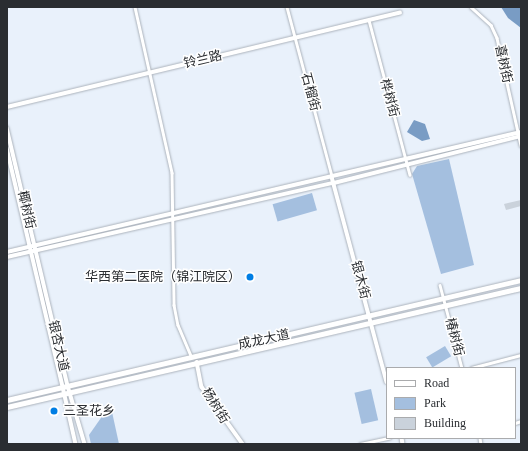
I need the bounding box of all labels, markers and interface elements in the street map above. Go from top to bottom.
street label: 喜树街 [491,43,515,85]
street label: 铃兰路 [182,48,224,72]
street label: 石榴街 [297,71,323,113]
street label: 桦树街 [376,77,402,119]
street label: 椰树街 [14,189,38,231]
street label: 银木街 [347,259,373,301]
place label: 华西第二医院（锦江院区） [85,269,241,285]
marker: 华西第二医院（锦江院区） [244,271,256,283]
street label: 椿树街 [442,316,466,358]
street label: 银杏大道 [45,319,71,373]
street label: 成龙大道 [237,327,291,353]
legend [386,367,516,439]
text: Road [424,376,449,390]
street label: 杨树街 [198,385,232,427]
text: Park [424,396,446,410]
place label: 三圣花乡 [63,403,115,419]
marker: 三圣花乡 [48,405,60,417]
text: Building [424,416,466,430]

